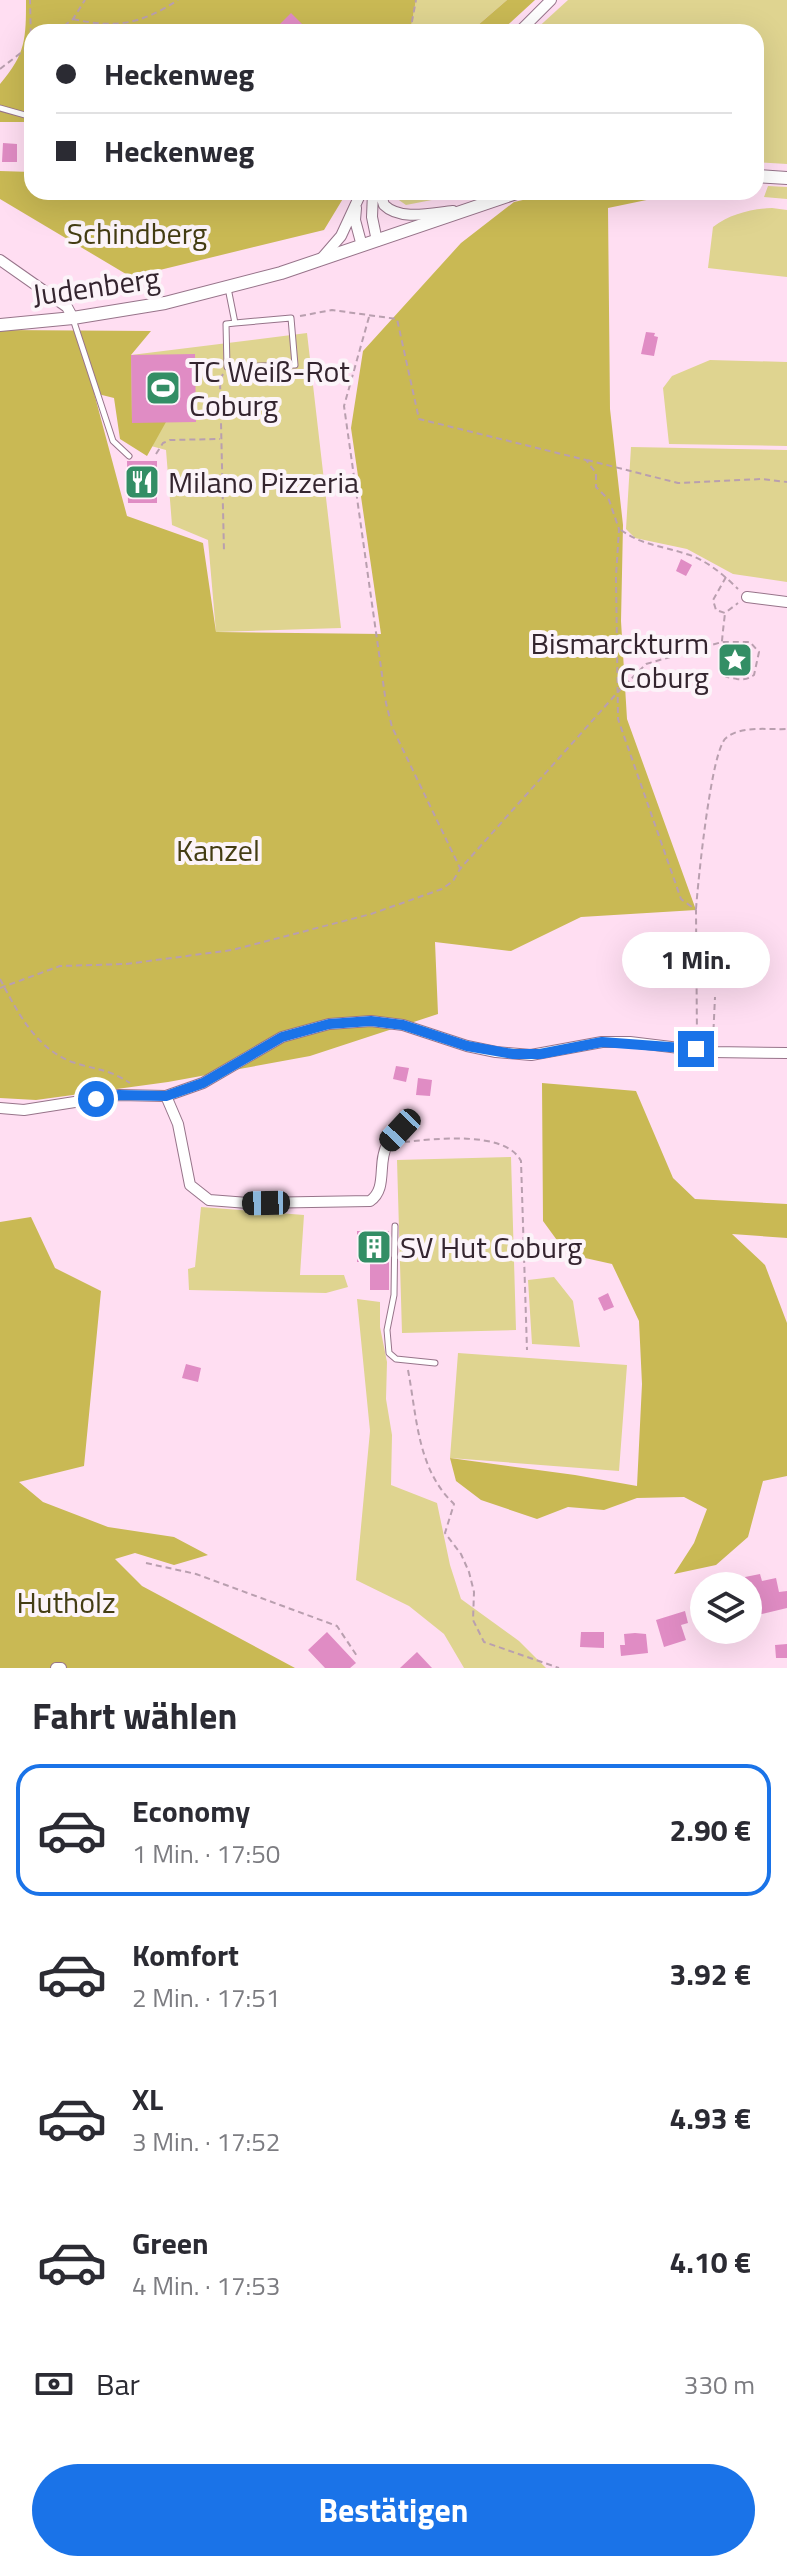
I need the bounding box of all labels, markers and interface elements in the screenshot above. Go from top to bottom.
text: Heckenweg [104,51,254,97]
text: Heckenweg [104,128,254,174]
park label: Schindberg [67,210,207,256]
street label: Judenberg [29,254,163,318]
place label: TC Weiß-Rot Coburg [189,348,350,428]
sports icon: TC Weiß-Rot Coburg [144,369,182,407]
place label: Milano Pizzeria [168,459,359,505]
restaurant icon: Milano Pizzeria [123,463,161,501]
place label: Bismarckturm Coburg [530,620,709,700]
place icon: Bismarckturm Coburg [716,641,754,679]
park label: Kanzel [176,827,260,873]
callout: 1 Min. [622,933,770,989]
text: 1 Min. [661,940,731,979]
route end [678,1031,714,1067]
route start [78,1081,114,1117]
car [375,1104,425,1156]
car [242,1191,290,1215]
place label: SV Hut Coburg [400,1224,583,1270]
building icon: SV Hut Coburg [355,1228,393,1266]
map controls [690,1572,762,1644]
button: layers [690,1572,762,1644]
park label: Hutholz [16,1579,116,1625]
text: Fahrt wählen [32,1688,237,1743]
text: Economy [132,1788,250,1834]
icon: car [36,1794,108,1866]
text: 2.90 € [670,1807,751,1853]
text: 1 Min. · 17:50 [132,1834,280,1873]
text: Komfort [132,1932,239,1978]
icon: car [36,1938,108,2010]
text: 3.92 € [670,1951,751,1997]
text: 2 Min. · 17:51 [132,1978,280,2017]
text: XL [132,2076,163,2122]
icon: car [36,2082,108,2154]
text: 4.93 € [670,2095,751,2141]
text: 3 Min. · 17:52 [132,2122,280,2161]
text: Green [132,2220,209,2266]
icon: car [36,2226,108,2298]
text: 4.10 € [670,2239,751,2285]
text: 4 Min. · 17:53 [132,2266,280,2305]
text: Bar [96,2361,140,2407]
icon: cash [32,2362,76,2406]
text: 330 m [684,2365,755,2404]
button: Bestätigen [32,2464,755,2556]

